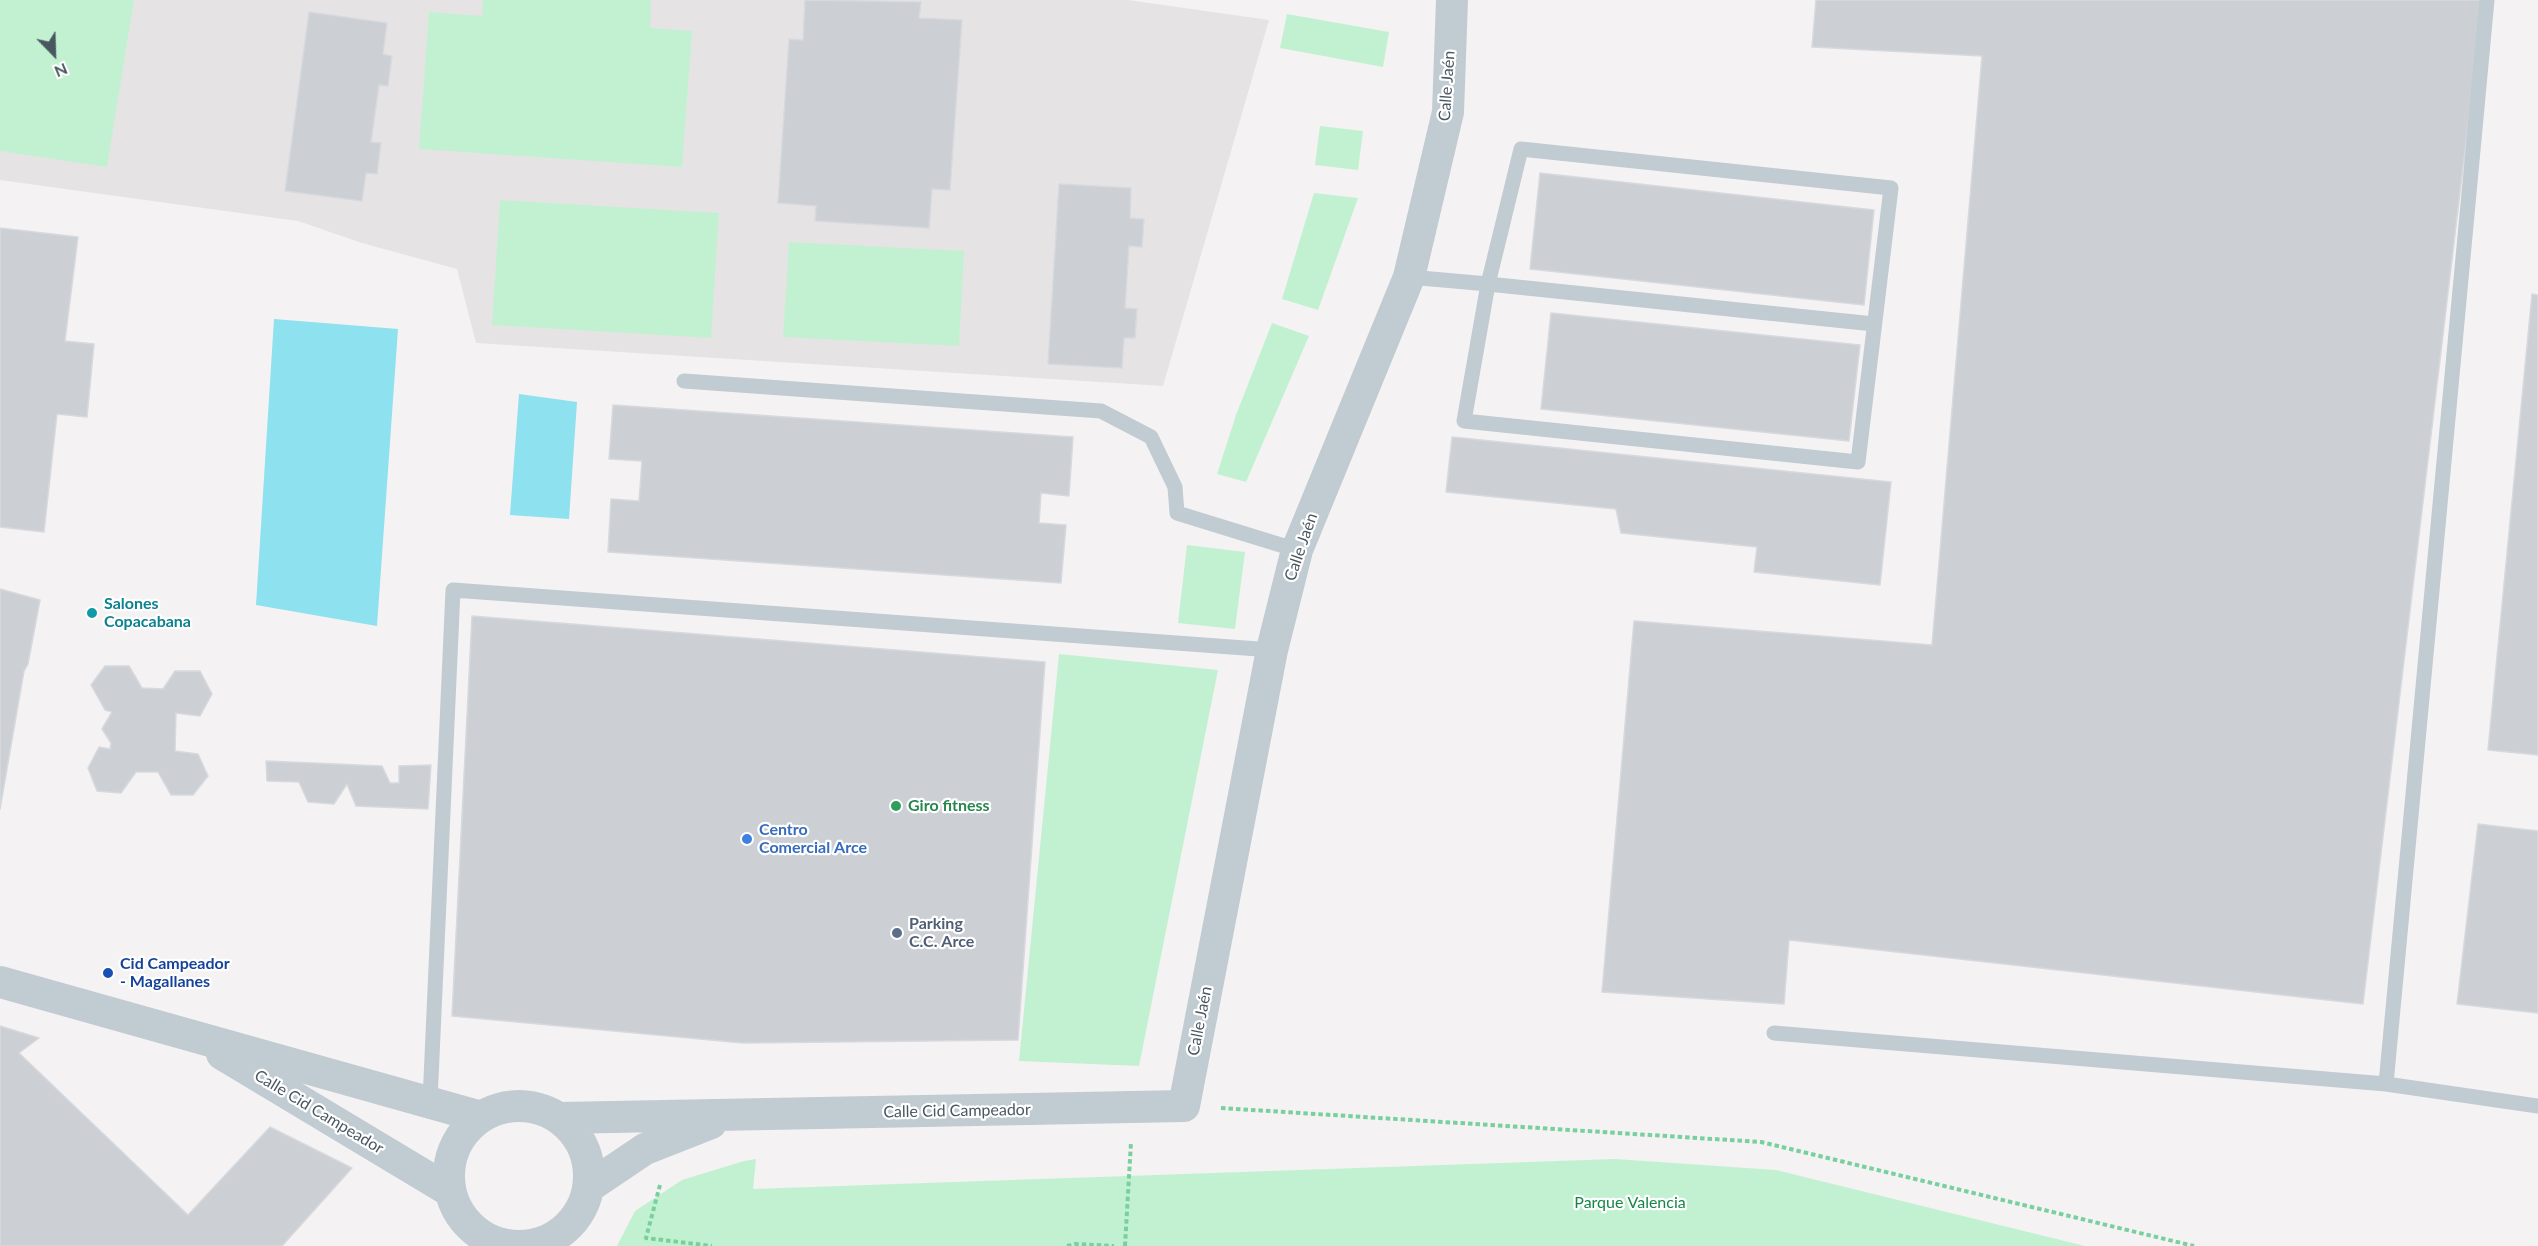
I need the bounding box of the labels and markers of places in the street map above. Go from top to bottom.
place label: Salones Copacabana [104,594,191,632]
marker: Salones Copacabana [85,606,99,620]
place label: Giro fitness [908,796,990,816]
marker: Giro fitness [889,799,903,813]
place label: Centro Comercial Arce [759,820,867,858]
marker: Centro Comercial Arce [740,832,754,846]
place label: Parking C.C. Arce [909,914,974,952]
marker: Parking C.C. Arce [890,926,904,940]
place label: Cid Campeador - Magallanes [120,954,230,992]
marker: Cid Campeador - Magallanes [101,966,115,980]

